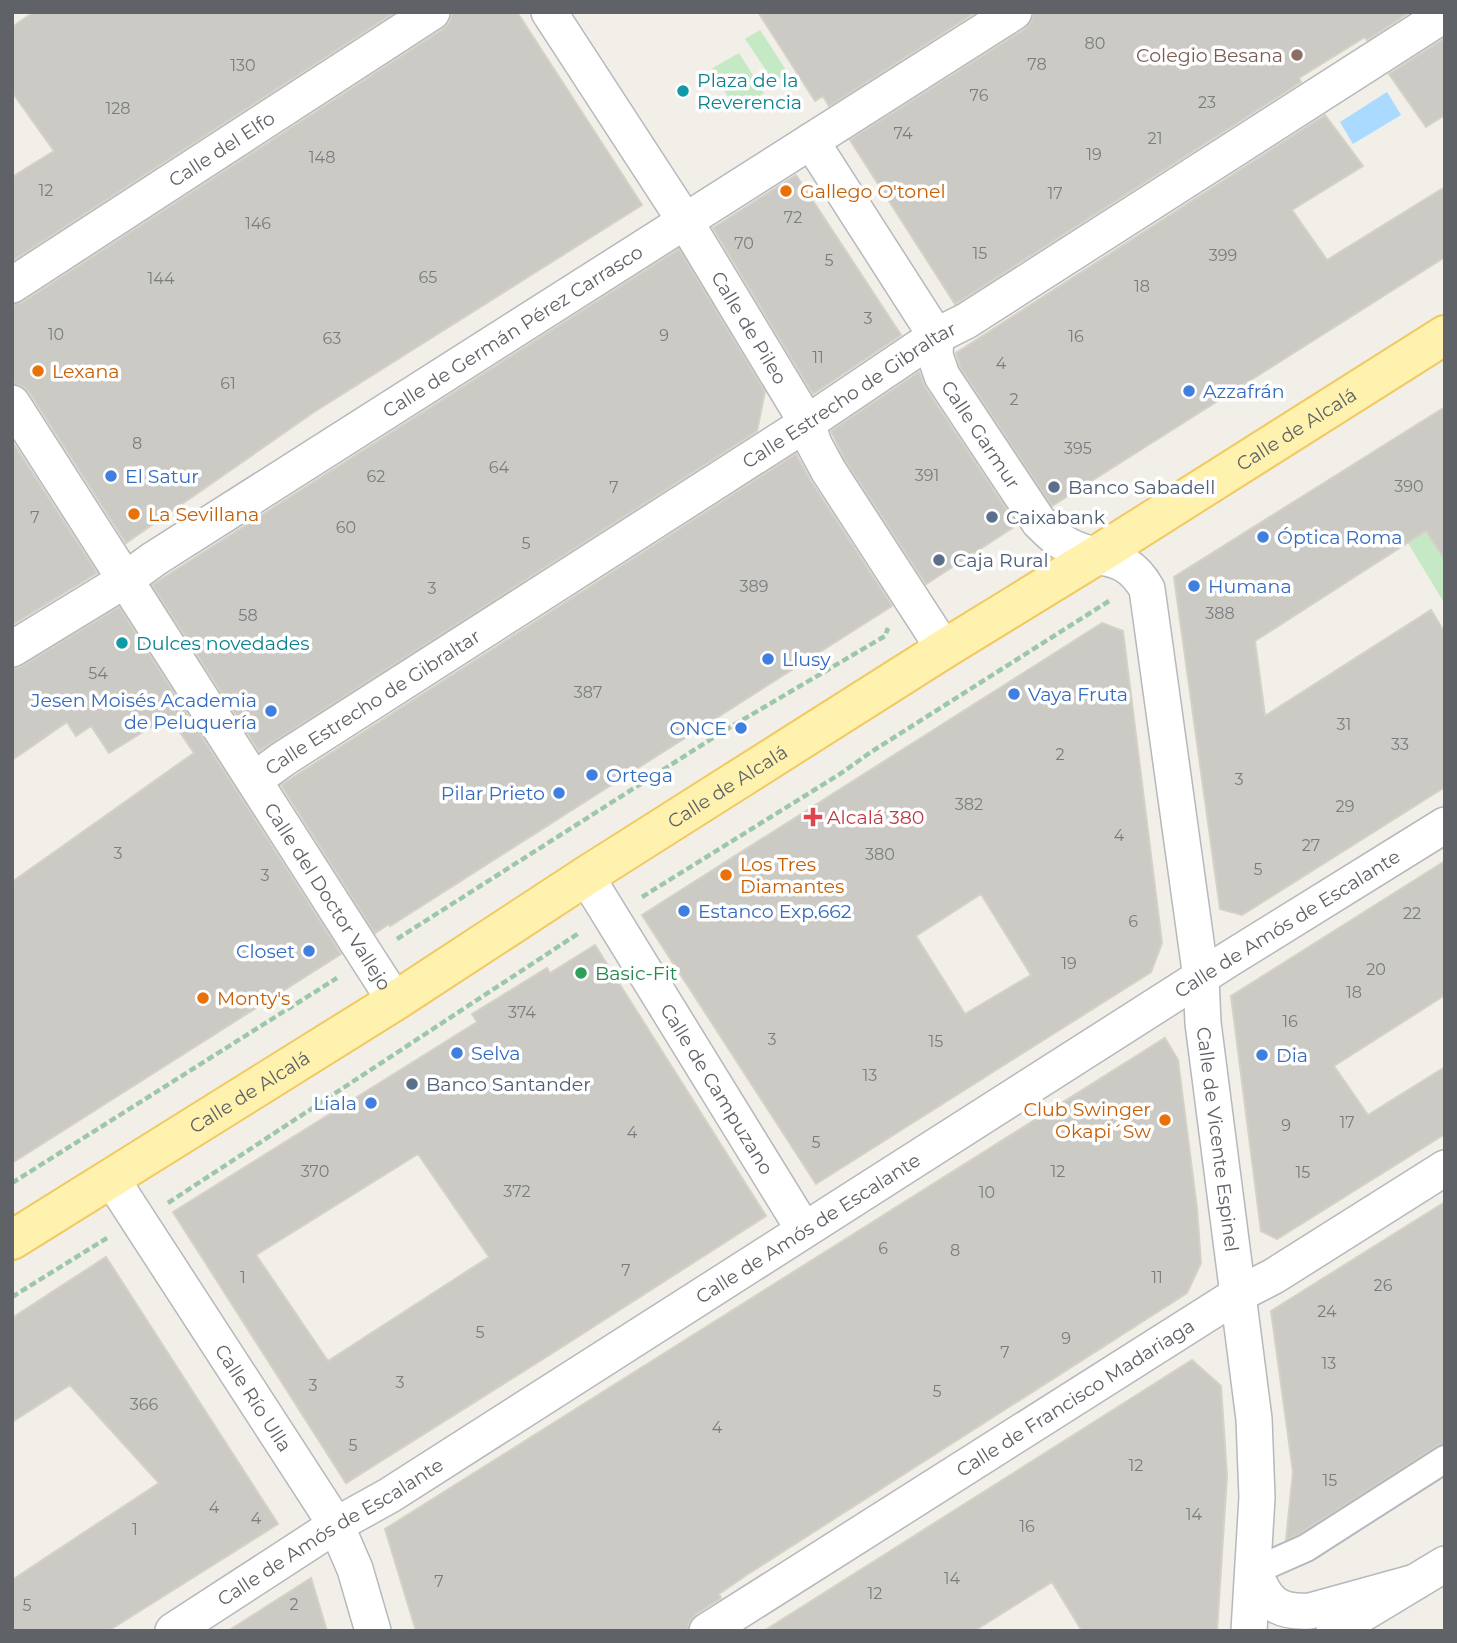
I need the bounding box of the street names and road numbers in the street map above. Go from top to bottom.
street label: Calle del Elfo [165,106,279,192]
street label: Calle de Germán Pérez Carrasco [378,240,647,423]
street label: Calle de Pileo [706,267,792,389]
street label: Calle Estrecho de Gibraltar [738,317,960,474]
street label: Calle Garmur [936,376,1025,493]
street label: Calle de Alcalá [1232,383,1361,476]
street label: Calle Estrecho de Gibraltar [261,625,485,780]
street label: Calle de Alcalá [663,740,792,833]
street label: Calle del Doctor Vallejo [259,799,396,995]
street label: Calle de Amós de Escalante [1170,845,1405,1003]
street label: Calle de Campuzano [655,999,778,1179]
street label: Calle de Vicente Espinel [1192,1025,1243,1253]
street label: Calle de Alcalá [185,1046,314,1138]
street label: Calle de Amós de Escalante [692,1148,925,1309]
street label: Calle de Francisco Madariaga [952,1314,1199,1482]
street label: Calle Río Ulla [210,1340,296,1456]
street label: Calle de Amós de Escalante [213,1453,448,1611]

